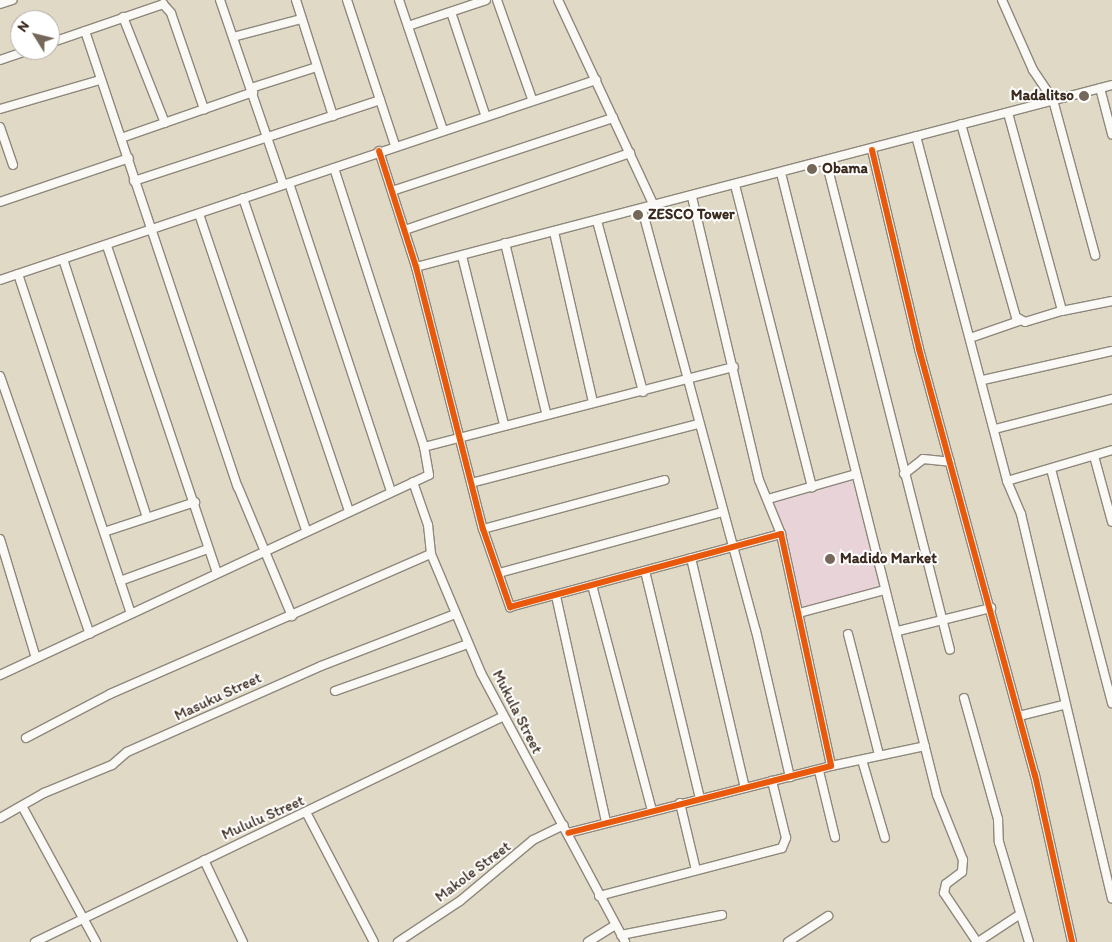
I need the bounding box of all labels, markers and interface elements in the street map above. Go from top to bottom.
north arrow [10,10,60,60]
text: N [14,18,33,35]
place label: Madalitso [1011,87,1074,105]
marker: Madalitso [1078,90,1090,102]
place label: Obama [822,160,868,178]
marker: Obama [806,163,818,175]
place label: ZESCO Tower [648,206,735,224]
marker: ZESCO Tower [632,209,644,221]
place label: Madido Market [840,550,937,568]
marker: Madido Market [824,553,836,565]
street label: Mukula Street [488,667,546,757]
street label: Masuku Street [172,669,264,725]
street label: Mululu Street [219,792,307,844]
street label: Makole Street [432,838,514,906]

